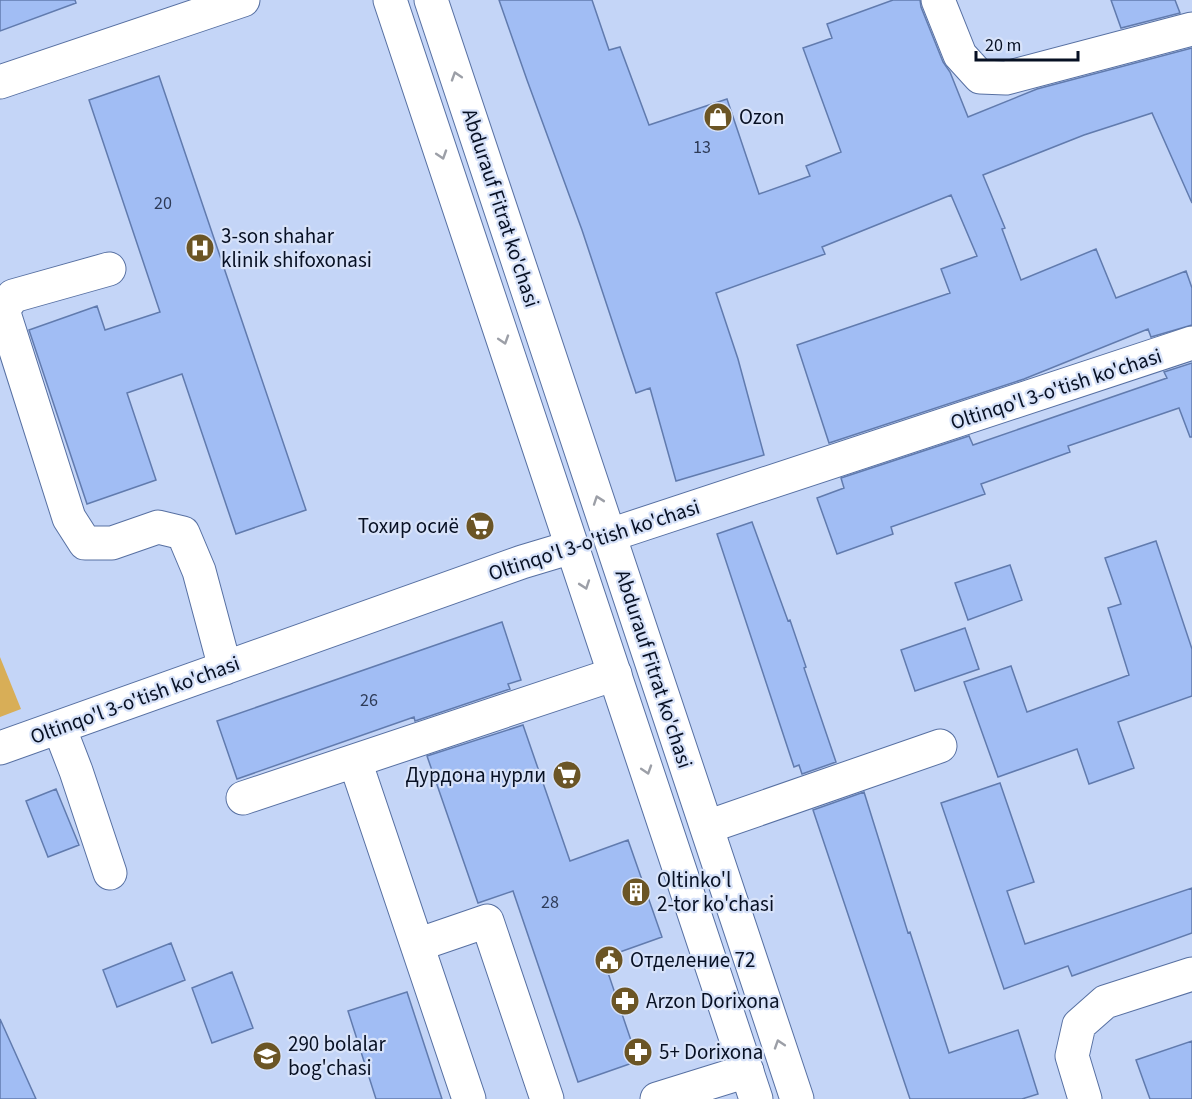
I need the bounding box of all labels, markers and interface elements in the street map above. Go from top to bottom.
scale bar [976,24,1078,62]
text: 20 m [985,33,1021,58]
one-way arrow [451,71,464,82]
shop icon: Ozon [702,101,734,133]
place label: Ozon [739,102,784,132]
street label: Abdurauf Fitrat ko'chasi [455,105,547,311]
house number: 13 [693,135,711,160]
one-way arrow [435,149,447,160]
house number: 20 [154,191,172,216]
place label: 3-son shahar klinik shifoxonasi [221,221,372,275]
hospital icon: 3-son shahar klinik shifoxonasi [184,232,216,264]
one-way arrow [496,334,509,345]
street label: Oltinqo'l 3-o'tish ko'chasi [946,341,1166,437]
street label: Oltinqo'l 3-o'tish ko'chasi [484,492,704,588]
one-way arrow [592,495,605,506]
supermarket icon: Тохир осиё [464,510,496,542]
place label: Тохир осиё [358,511,459,541]
street label: Abdurauf Fitrat ko'chasi [608,566,700,772]
one-way arrow [578,579,590,590]
street label: Oltinqo'l 3-o'tish ko'chasi [26,648,244,752]
house number: 26 [360,688,378,713]
supermarket icon: Дурдона нурли [551,759,583,791]
place label: Дурдона нурли [406,760,546,790]
one-way arrow [640,764,652,775]
place label: Oltinko'l 2-tor ko'chasi [657,865,774,919]
building icon: Oltinko'l 2-tor ko'chasi [620,876,652,908]
house number: 28 [541,890,559,915]
public building icon: Отделение 72 [593,944,625,976]
place label: Отделение 72 [630,945,755,975]
pharmacy icon: Arzon Dorixona [609,985,641,1017]
place label: Arzon Dorixona [646,986,780,1016]
place label: 290 bolalar bog'chasi [288,1029,386,1083]
pharmacy icon: 5+ Dorixona [622,1036,654,1068]
place label: 5+ Dorixona [659,1037,763,1067]
one-way arrow [774,1039,786,1049]
school or university icon: 290 bolalar bog'chasi [251,1040,283,1072]

